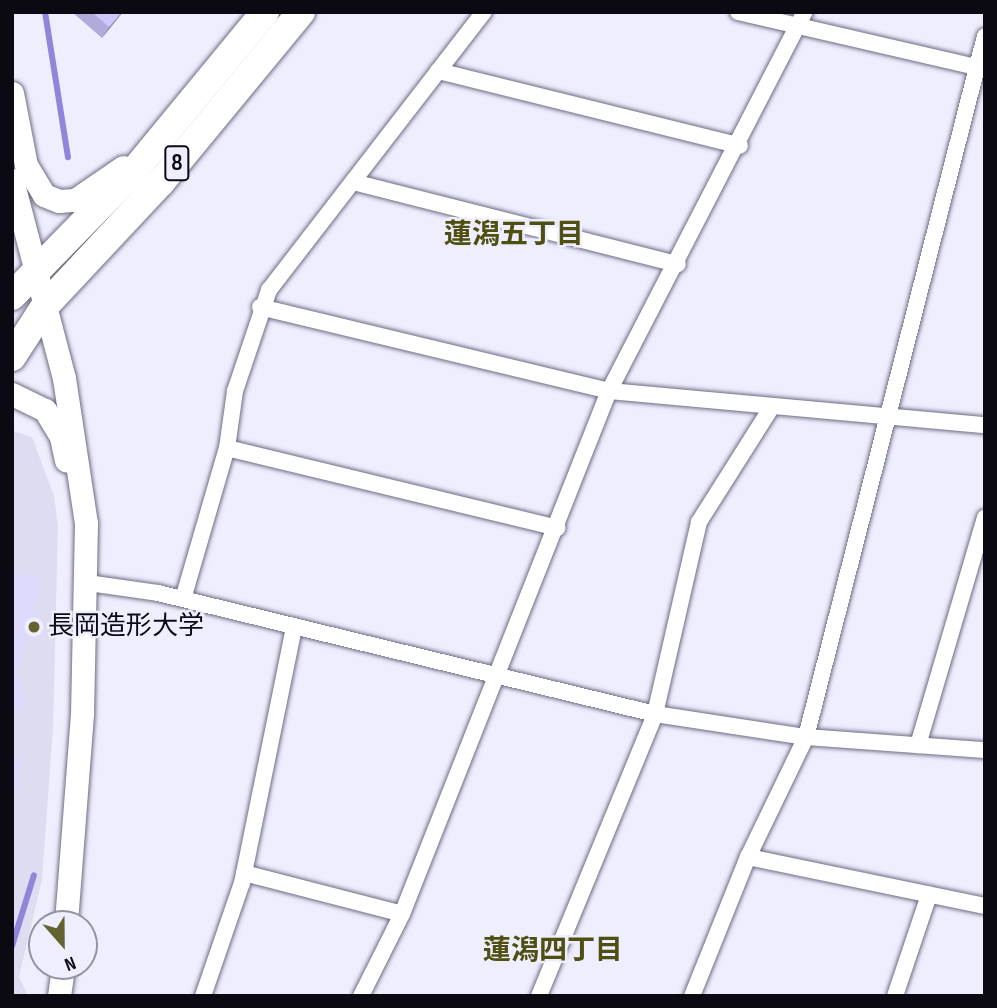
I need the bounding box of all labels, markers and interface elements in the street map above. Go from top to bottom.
road number: 8 [163,142,191,183]
district label: 蓮潟五丁目 [444,218,584,252]
place label: 長岡造形大学 [48,611,204,643]
marker: 長岡造形大学 [26,619,42,635]
north arrow [28,910,98,980]
district label: 蓮潟四丁目 [483,934,623,968]
text: N [61,951,79,976]

